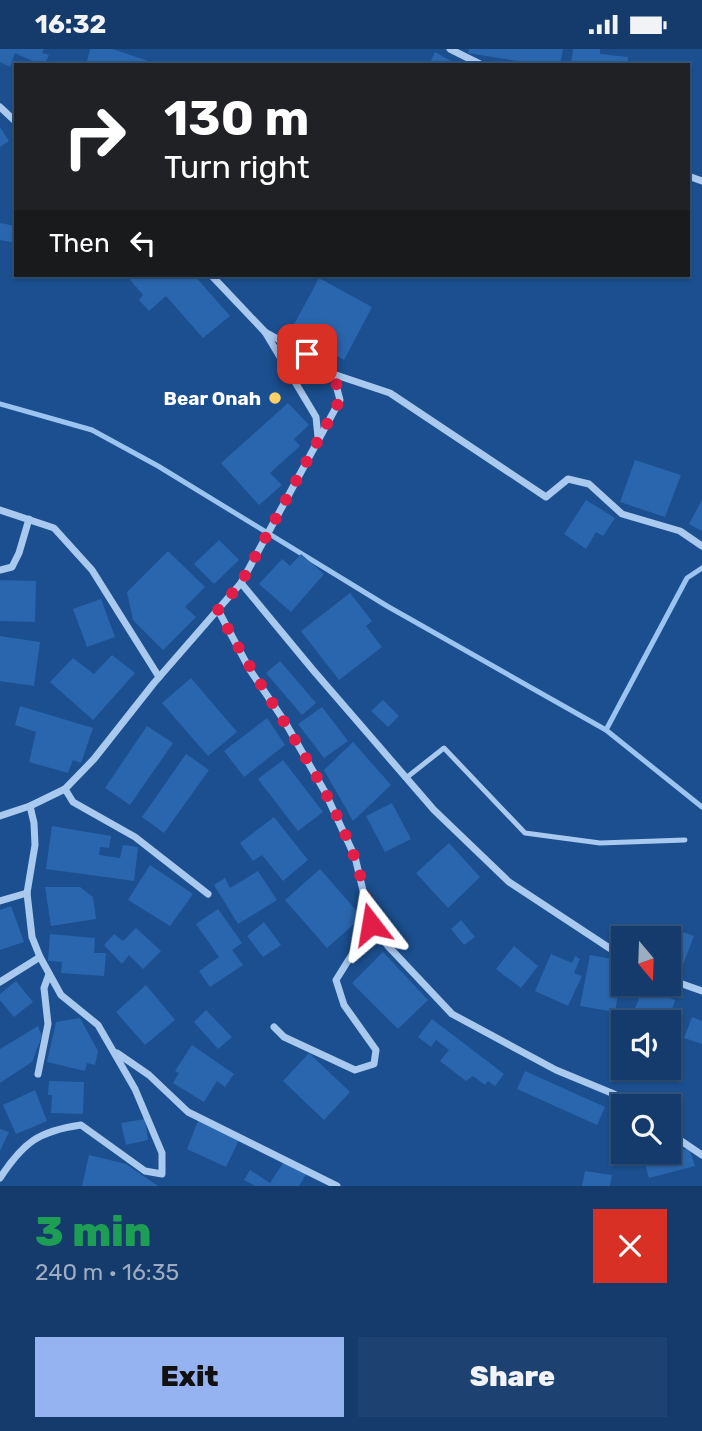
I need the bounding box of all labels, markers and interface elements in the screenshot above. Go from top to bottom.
text: 16:32 [35,9,106,40]
text: 130 m [164,89,309,147]
icon: right [49,91,140,182]
text: Turn right [164,148,309,186]
icon: left [124,224,162,262]
text: Then [49,228,110,259]
pin [277,324,337,384]
icon: arrive [288,335,326,373]
place label: Bear Onah [164,387,261,410]
marker: Bear Onah [267,390,283,406]
position arrow [334,887,408,961]
north arrow [611,926,681,996]
map controls [611,926,681,1164]
button: sound [611,1010,681,1080]
button: search [611,1094,681,1164]
text: 3 min [35,1207,151,1257]
button: close [593,1209,667,1283]
text: 240 m · 16:35 [35,1258,179,1286]
button: Exit [35,1337,344,1417]
button: Share [358,1337,667,1417]

